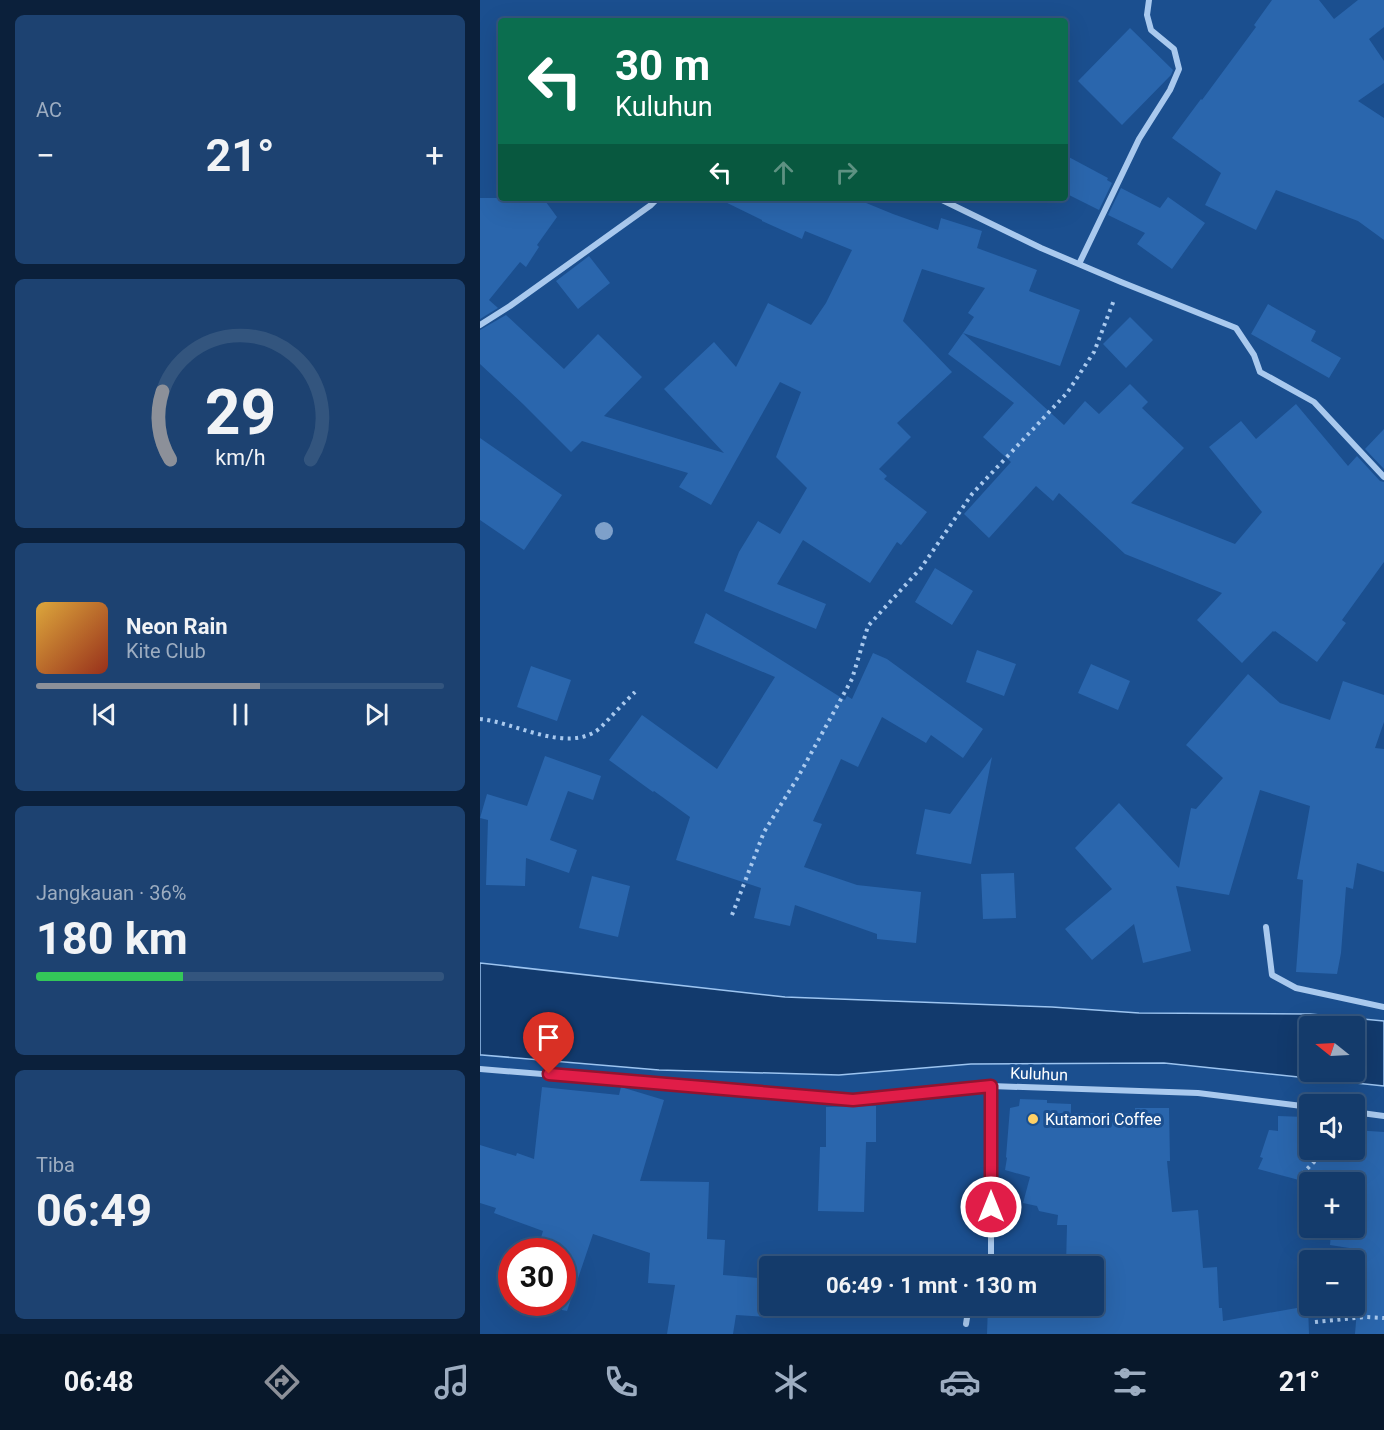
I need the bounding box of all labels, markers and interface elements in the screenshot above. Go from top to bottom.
text: 30 m [615,41,710,90]
icon: left [516,42,594,120]
text: Kuluhun [615,91,713,123]
text: AC [36,98,62,122]
text: 21° [205,129,275,182]
text: − [36,136,55,175]
text: + [425,136,444,175]
icon: left [704,156,737,189]
icon: ahead [767,156,800,189]
icon: right [830,156,863,189]
text: 29 [204,376,276,449]
text: km/h [215,446,265,471]
text: Neon Rain [126,614,228,639]
text: Kite Club [126,639,206,663]
icon: previous [88,698,121,731]
icon: pause [224,698,257,731]
icon: next [360,698,393,731]
text: Jangkauan · 36% [36,881,186,905]
text: 180 km [36,912,188,965]
pin [523,1012,574,1074]
north arrow [1299,1016,1365,1082]
map controls [1299,1016,1365,1316]
icon: arrive [532,1021,565,1054]
street label: Kuluhun [1010,1063,1068,1085]
button: sound [1299,1094,1365,1160]
place label: Kutamori Coffee [1045,1110,1162,1129]
marker: Kutamori Coffee [1026,1112,1040,1126]
text: Tiba [36,1153,75,1177]
button: + [1299,1172,1365,1238]
position arrow [959,1175,1023,1239]
text: 06:49 [36,1184,152,1237]
speed limit sign: 30 [498,1238,576,1316]
button: − [1299,1250,1365,1316]
text: 06:49 · 1 mnt · 130 m [826,1273,1037,1298]
icon: directions [261,1361,303,1403]
icon: music [431,1361,473,1403]
icon: phone [600,1361,642,1403]
icon: climate [770,1361,812,1403]
icon: car [939,1361,981,1403]
icon: filters [1109,1361,1151,1403]
text: 06:48 [64,1366,133,1398]
text: 21° [1279,1366,1320,1398]

